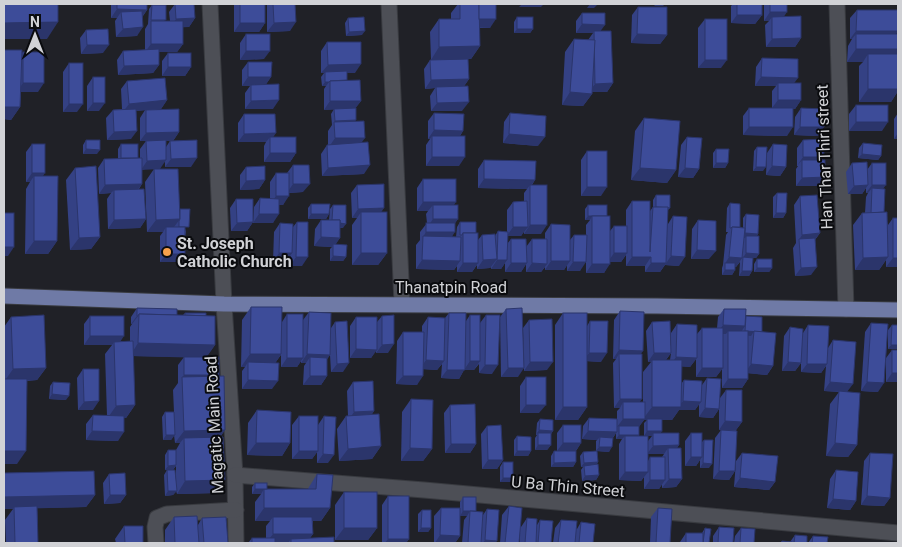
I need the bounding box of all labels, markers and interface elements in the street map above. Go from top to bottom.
north arrow [10,10,60,60]
text: N [30,14,40,30]
street label: Han Thar Thiri street [812,84,837,230]
place label: St. Joseph Catholic Church [177,234,292,271]
marker: St. Joseph Catholic Church [161,246,173,258]
street label: Thanatpin Road [395,278,507,297]
street label: Magatic Main Road [201,356,228,494]
street label: U Ba Thin Street [510,472,626,501]

